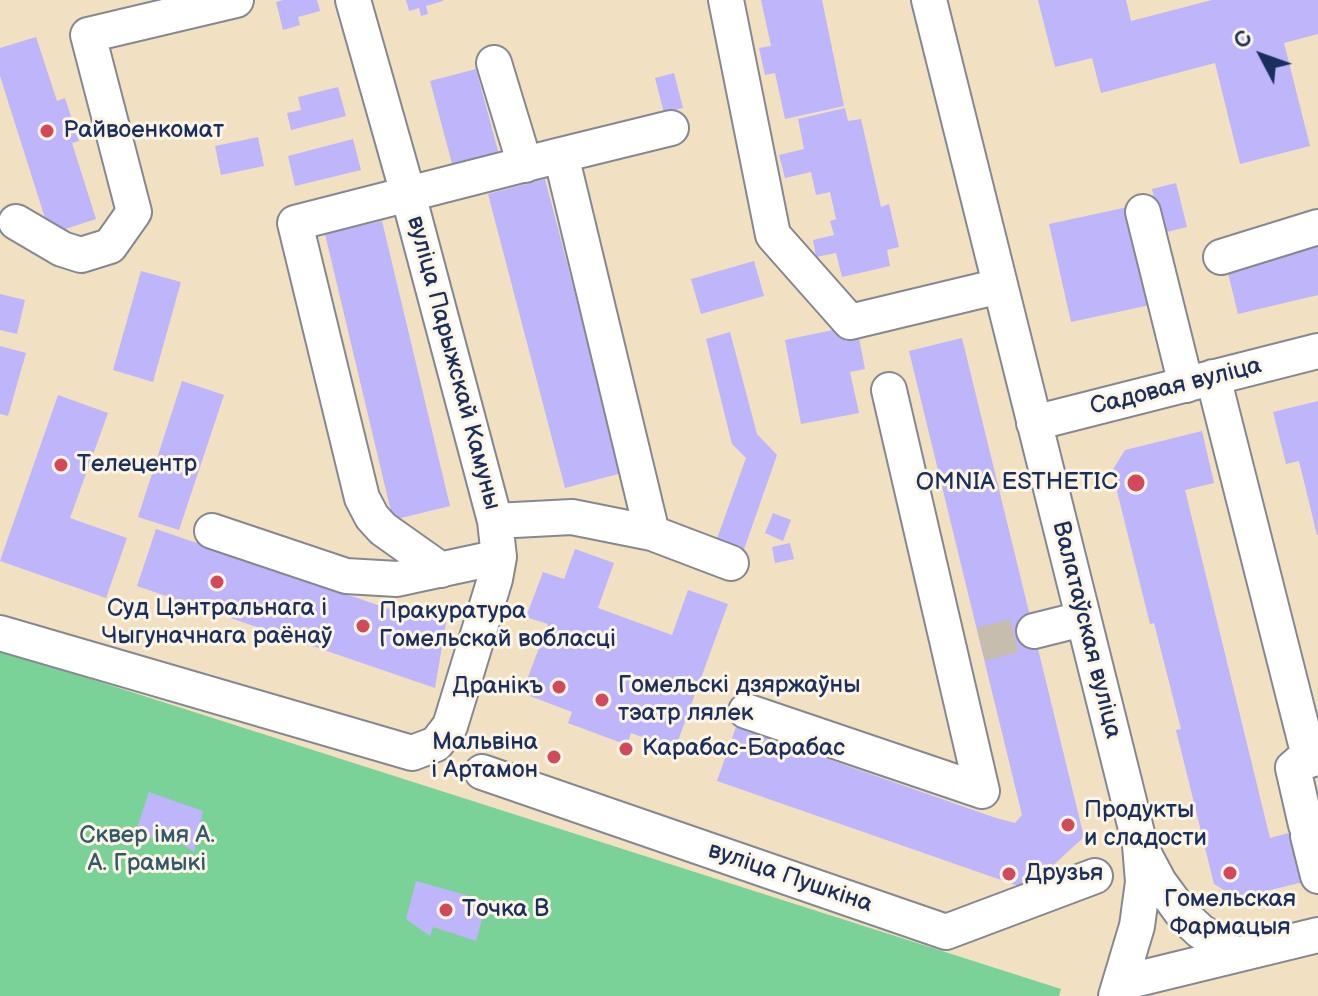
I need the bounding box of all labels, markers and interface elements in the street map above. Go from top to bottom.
north arrow [1222,16,1302,96]
text: С [1228,25,1259,55]
place label: Райвоенкомат [63,117,224,145]
marker: Райвоенкомат [38,122,56,140]
street label: вуліца Парыжскай Камуны [400,213,506,513]
street label: Садовая вуліца [1087,352,1265,422]
place label: Телецентр [77,451,197,479]
marker: Телецентр [52,456,70,474]
place label: OMNIA ESTHETIC [916,469,1118,497]
marker: OMNIA ESTHETIC [1125,472,1147,494]
street label: Валатаўская вуліца [1045,518,1127,742]
marker: Суд Цэнтральнага і Чыгуначнага раёнаў [208,573,226,591]
place label: Суд Цэнтральнага і Чыгуначнага раёнаў [102,595,332,651]
place label: Пракуратура Гомельскай вобласці [379,598,616,654]
marker: Пракуратура Гомельскай вобласці [354,617,372,635]
place label: Гомельскі дзяржаўны тэатр лялек [618,672,860,728]
place label: Дранікъ [453,673,543,701]
marker: Дранікъ [550,678,568,696]
marker: Гомельскі дзяржаўны тэатр лялек [593,691,611,709]
place label: Мальвіна і Артамон [431,729,538,785]
place label: Карабас-Барабас [642,735,845,763]
marker: Карабас-Барабас [617,740,635,758]
marker: Мальвіна і Артамон [545,748,563,766]
place label: Продукты и сладости [1084,797,1207,853]
marker: Продукты и сладости [1059,816,1077,834]
park label: Сквер імя А. А. Грамыкі [79,822,215,878]
street label: вуліца Пушкіна [704,836,876,920]
place label: Друзья [1025,860,1103,888]
marker: Гомельская Фармацыя [1221,864,1239,882]
marker: Друзья [1000,865,1018,883]
place label: Гомельская Фармацыя [1164,886,1296,942]
place label: Точка В [462,896,549,924]
marker: Точка В [437,901,455,919]

